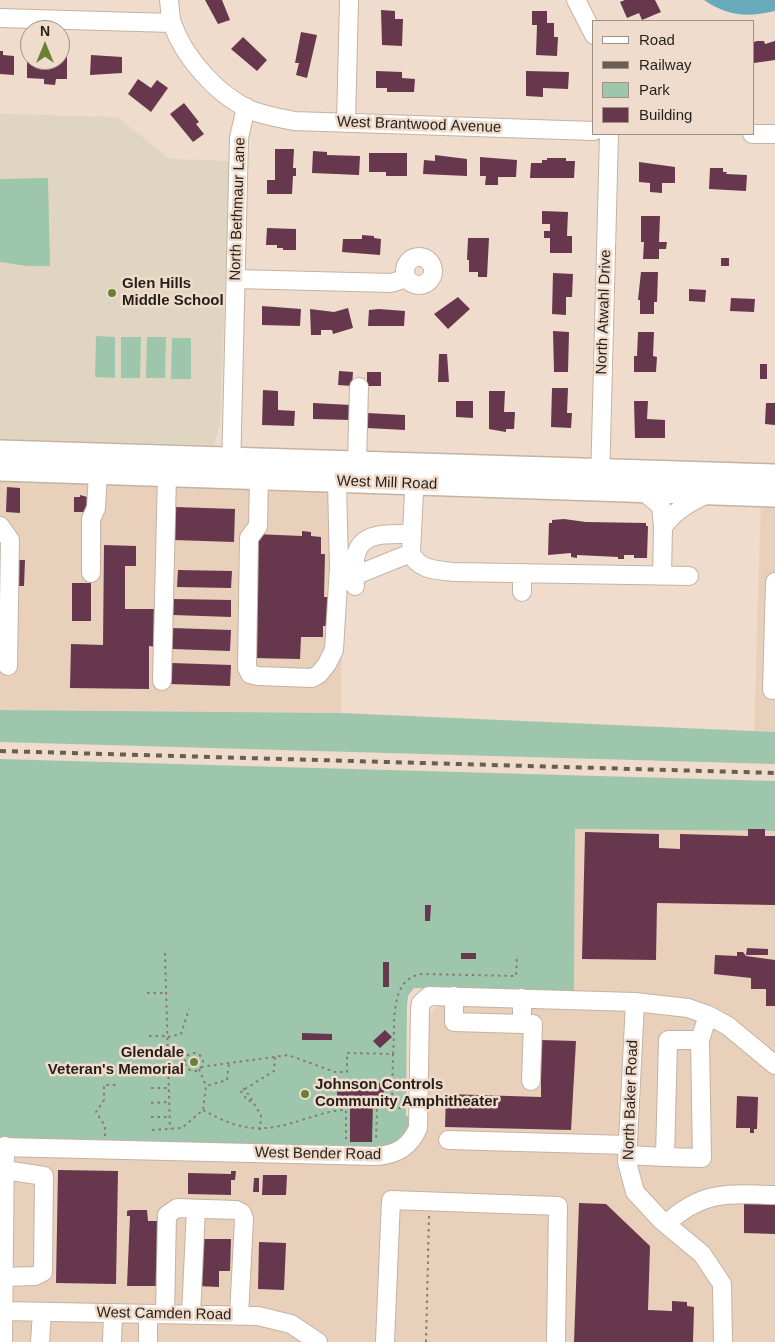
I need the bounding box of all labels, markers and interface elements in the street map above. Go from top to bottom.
north arrow [20,20,70,70]
legend [592,20,755,135]
text: N [40,23,50,39]
text: Road [639,31,675,48]
text: Railway [639,56,692,73]
text: Park [639,81,670,98]
text: Building [639,106,692,123]
street label: West Brantwood Avenue [336,113,502,137]
street label: North Bethmaur Lane [227,137,249,281]
street label: North Atwahl Drive [593,249,615,375]
place label: Glen Hills Middle School [122,275,224,310]
marker: Glen Hills Middle School [106,287,118,299]
street label: West Mill Road [336,472,438,494]
street label: North Baker Road [620,1040,642,1160]
place label: Glendale Veteran's Memorial [48,1044,184,1079]
marker: Glendale Veteran's Memorial [188,1056,200,1068]
place label: Johnson Controls Community Amphitheater [315,1076,498,1111]
marker: Johnson Controls Community Amphitheater [299,1088,311,1100]
street label: West Bender Road [255,1144,381,1164]
street label: West Camden Road [96,1304,232,1324]

